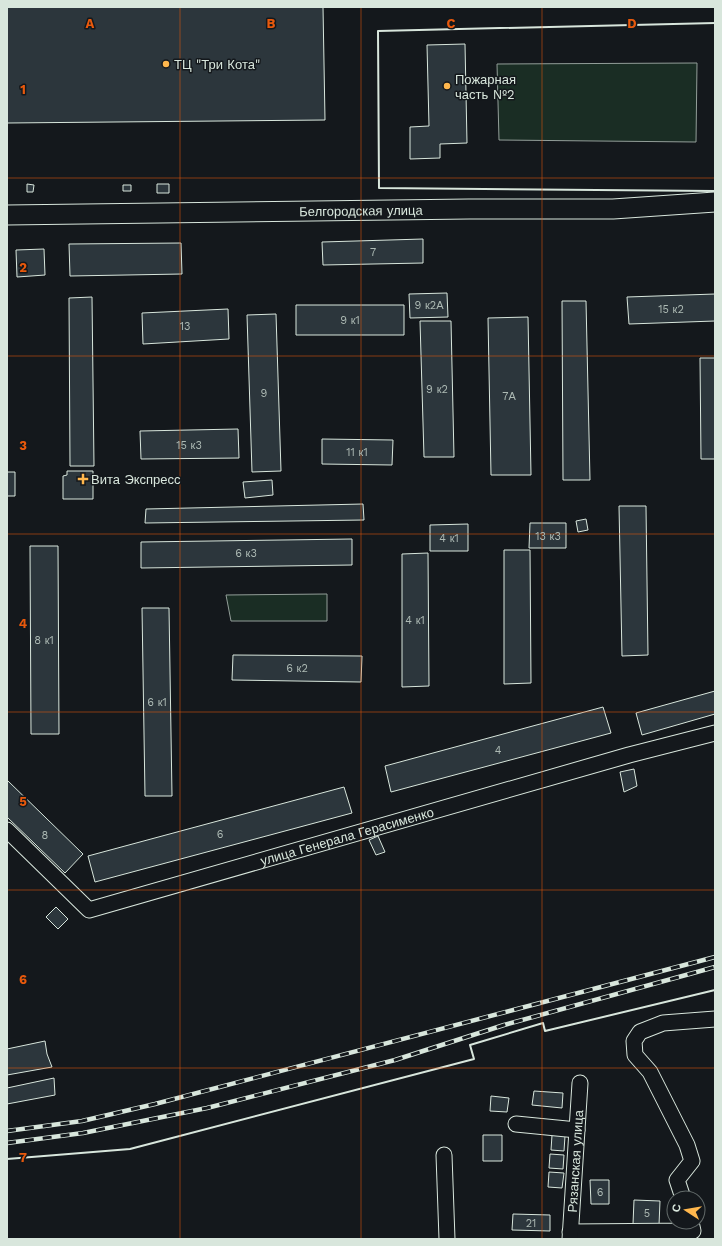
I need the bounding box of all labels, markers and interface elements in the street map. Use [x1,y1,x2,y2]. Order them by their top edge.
text: A [86,16,95,31]
text: B [267,16,276,31]
text: C [447,16,456,31]
text: D [627,16,637,31]
place label: ТЦ "Три Кота" [174,57,260,72]
marker: ТЦ "Три Кота" [161,59,171,69]
place label: Пожарная часть №2 [455,72,516,102]
marker: Пожарная часть №2 [442,81,452,91]
text: 1 [20,82,26,97]
street label: Белгородская улица [299,203,424,219]
house number: 7 [370,246,376,259]
text: 2 [19,260,27,275]
house number: 9 к2А [414,299,444,312]
house number: 15 к2 [658,303,684,316]
house number: 9 к1 [340,314,360,327]
house number: 13 [180,320,190,333]
house number: 9 к2 [426,383,448,396]
house number: 9 [261,387,268,400]
house number: 7А [502,390,516,403]
text: 3 [19,438,27,453]
house number: 15 к3 [176,439,202,452]
house number: 11 к1 [346,446,368,459]
place label: Вита Экспресс [91,472,181,487]
marker: Вита Экспресс [78,474,88,484]
house number: 13 к3 [535,530,561,543]
house number: 4 к1 [439,532,459,545]
house number: 6 к3 [235,547,257,560]
house number: 4 к1 [405,614,425,627]
text: 4 [19,616,28,631]
house number: 8 к1 [34,634,54,647]
house number: 6 к2 [286,662,308,675]
house number: 6 к1 [147,696,167,709]
house number: 4 [495,744,502,757]
text: 5 [19,794,27,809]
street label: улица Генерала Герасименко [259,804,436,868]
house number: 6 [217,828,224,841]
house number: 8 [42,829,49,842]
text: 6 [19,972,27,987]
street label: Рязанская улица [565,1109,586,1213]
text: 7 [19,1150,27,1165]
house number: 6 [597,1186,604,1199]
north arrow [666,1190,706,1230]
text: С [670,1203,684,1213]
house number: 5 [644,1207,650,1220]
house number: 21 [526,1217,536,1230]

